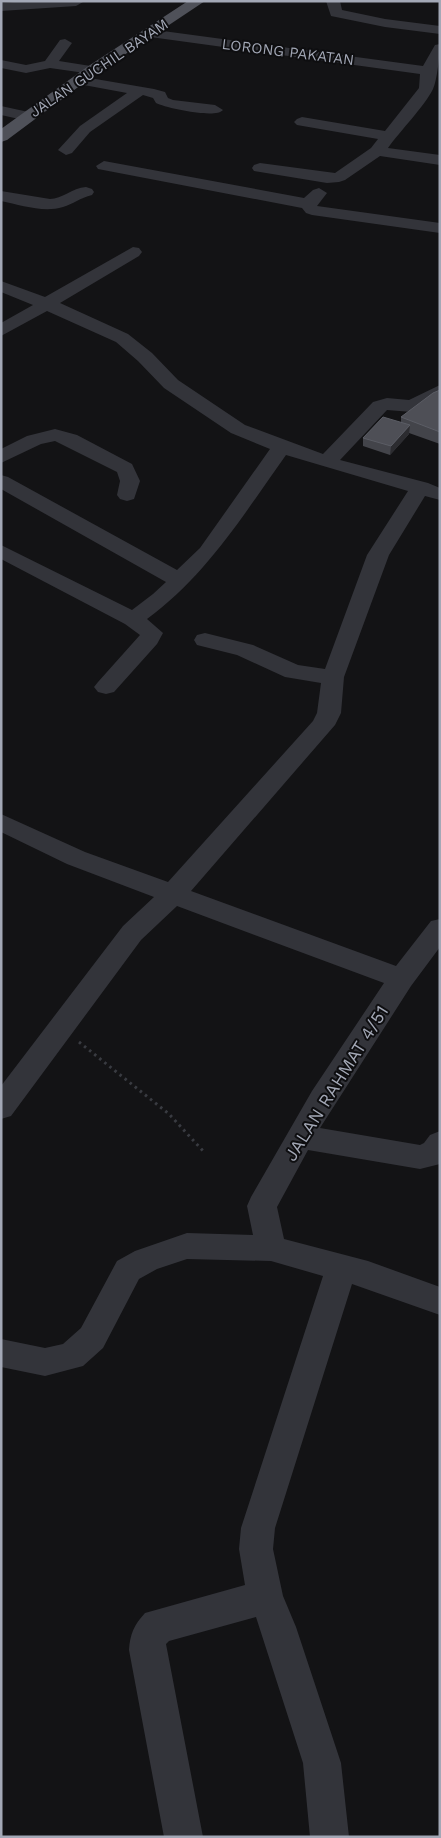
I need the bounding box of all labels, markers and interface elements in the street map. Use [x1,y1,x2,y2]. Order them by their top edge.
street label: JALAN GUCHIL BAYAM [26,15,172,121]
street label: LORONG PAKATAN [221,35,355,69]
street label: JALAN RAHMAT 4/51 [280,1001,392,1165]

